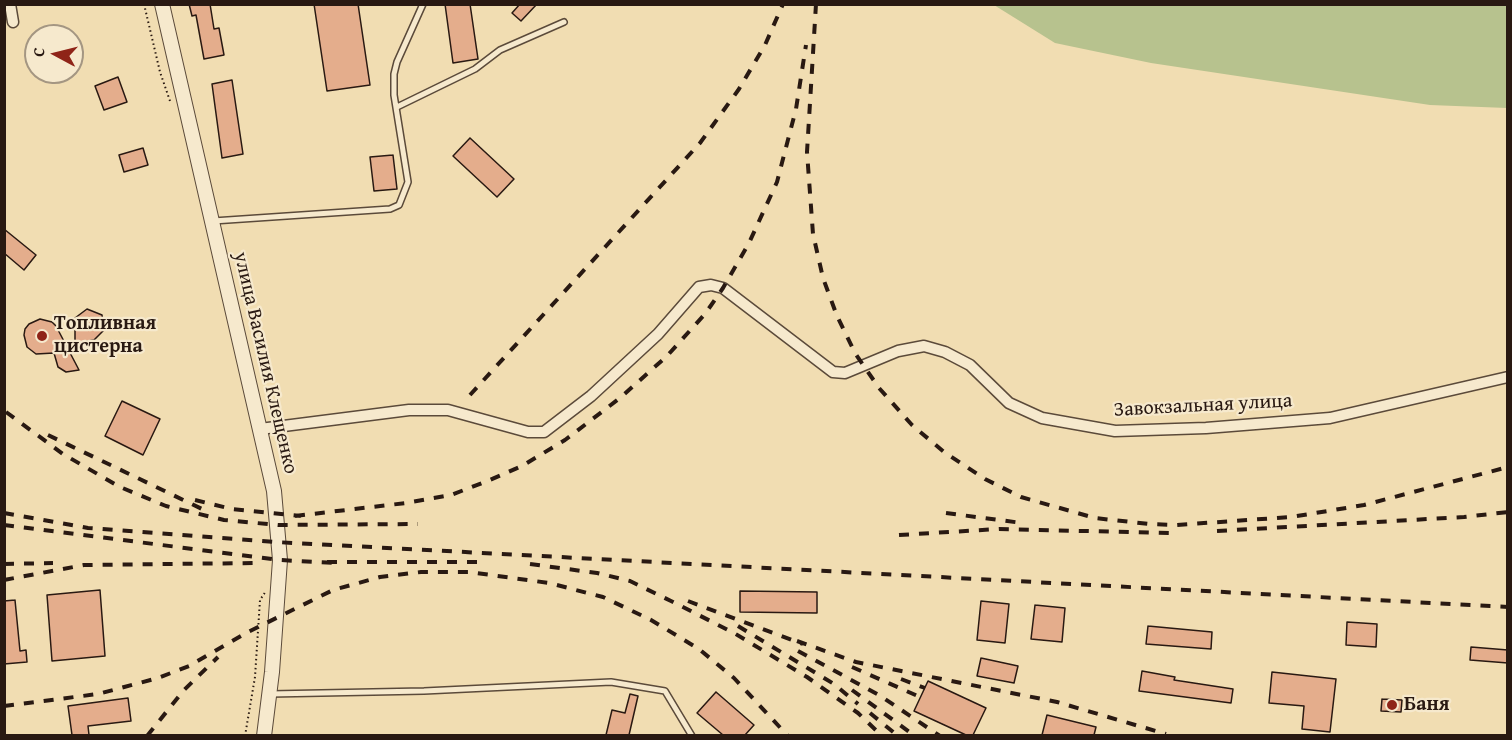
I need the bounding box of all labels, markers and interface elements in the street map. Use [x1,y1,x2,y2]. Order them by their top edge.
north arrow [24,24,84,84]
text: С [26,46,51,58]
street label: улица Василия Клещенко [228,250,302,476]
place label: Топливная цистерна [54,312,156,359]
marker: Топливная цистерна [35,329,49,343]
street label: Завокзальная улица [1113,389,1293,423]
place label: Баня [1404,693,1450,717]
marker: Баня [1385,698,1399,712]

